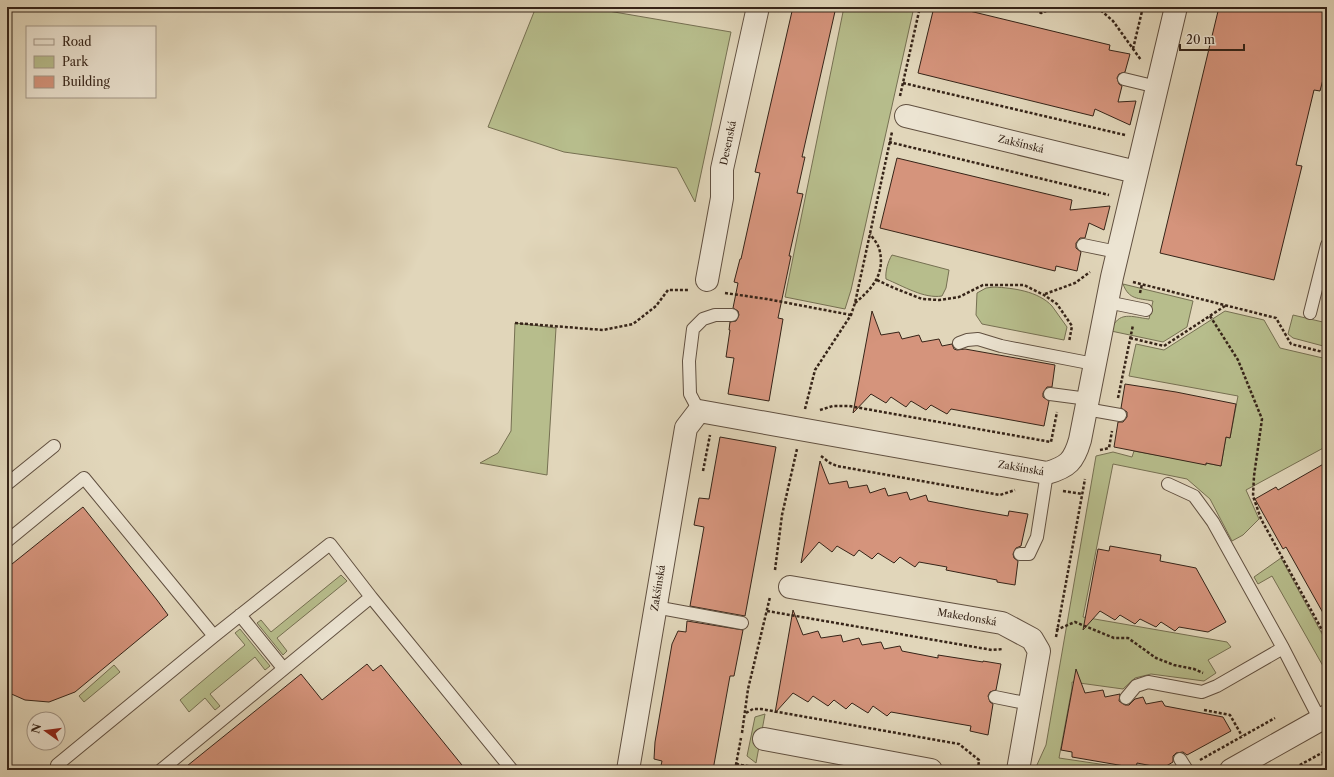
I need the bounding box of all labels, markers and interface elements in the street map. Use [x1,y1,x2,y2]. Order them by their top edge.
legend [26,26,156,98]
scale bar [1180,26,1244,52]
text: 20 m [1186,32,1215,47]
text: Road [62,34,92,49]
text: Park [62,54,89,69]
text: Building [62,74,110,89]
street label: Desenská [717,119,739,166]
street label: Zakšínská [997,132,1046,156]
street label: Zakšínská [997,458,1046,479]
street label: Zakšínská [648,563,668,612]
street label: Makedonská [936,605,998,629]
north arrow [26,711,66,751]
text: N [28,722,44,735]

